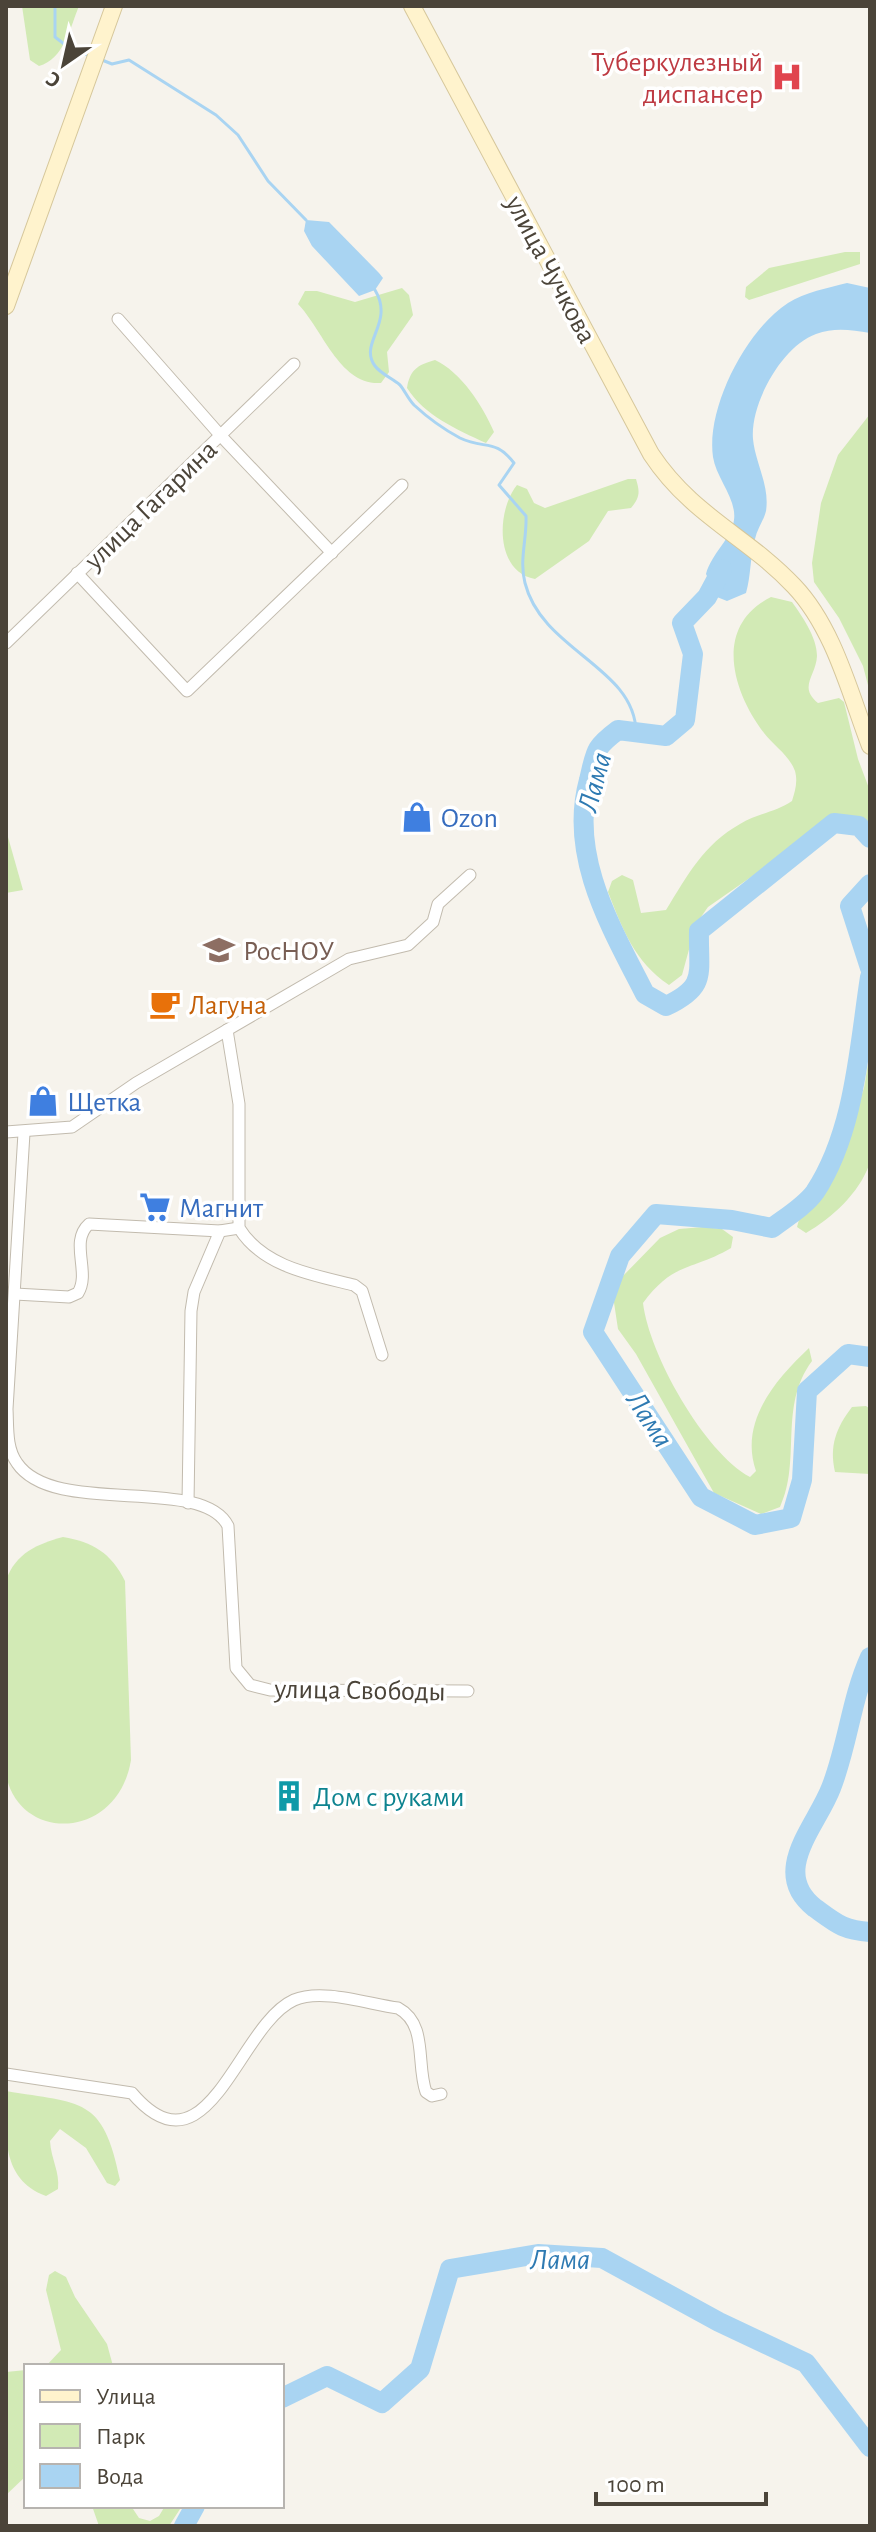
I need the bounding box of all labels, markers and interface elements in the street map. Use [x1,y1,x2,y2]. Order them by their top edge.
north arrow [24,24,104,104]
place label: Туберкулезный диспансер [591,49,763,109]
hospital icon: Туберкулезный диспансер [770,60,804,94]
text: С [42,67,65,92]
street label: улица Чучкова [499,191,601,349]
street label: улица Гагарина [79,435,223,576]
water label: Лама [572,749,617,816]
shop icon: Ozon [400,800,434,834]
place label: Ozon [441,805,498,833]
school or university icon: РосНОУ [202,933,236,967]
place label: РосНОУ [243,938,334,966]
cafe icon: Лагуна [148,987,182,1021]
place label: Лагуна [189,992,267,1020]
shop icon: Щетка [26,1084,60,1118]
place label: Щетка [67,1089,142,1117]
supermarket icon: Магнит [138,1190,172,1224]
place label: Магнит [179,1195,264,1223]
water label: Лама [620,1385,678,1453]
street label: улица Свободы [273,1675,446,1706]
building icon: Дом с руками [272,1779,306,1813]
place label: Дом с руками [313,1784,465,1812]
water label: Лама [529,2245,590,2275]
legend [24,2364,284,2508]
text: Улица [96,2385,156,2409]
text: Парк [96,2425,145,2449]
scale bar [596,2456,766,2506]
text: Вода [96,2465,144,2489]
text: 100 m [608,2473,665,2497]

